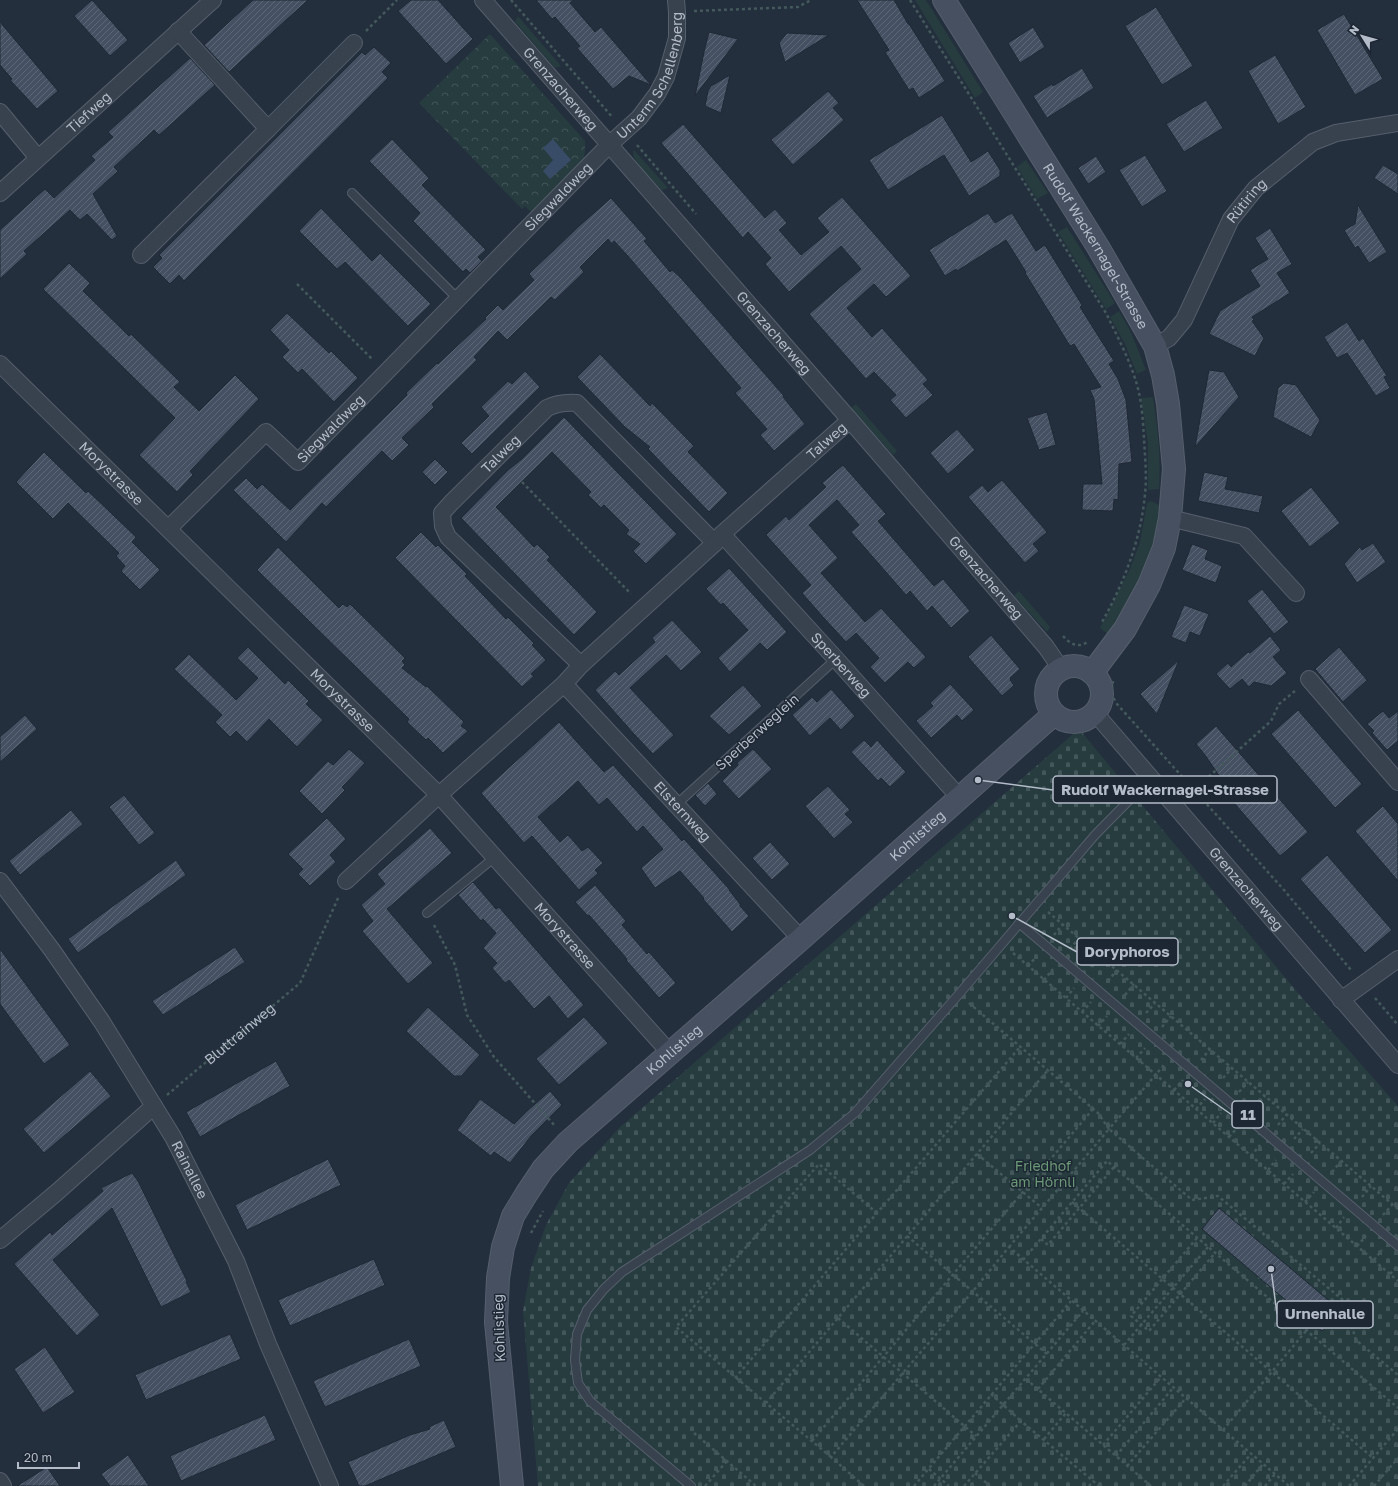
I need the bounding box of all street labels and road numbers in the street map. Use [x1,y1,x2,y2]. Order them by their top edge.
street label: Unterm Schellenberg [613,12,686,142]
street label: Grenzacherweg [520,43,602,134]
street label: Tiefweg [63,88,114,136]
street label: Siegwaldweg [521,158,595,234]
street label: Rudolf Wackernagel-Strasse [1040,160,1152,332]
street label: Rütiring [1222,174,1270,226]
street label: Grenzacherweg [733,287,815,378]
street label: Siegwaldweg [293,390,368,466]
street label: Talweg [803,418,850,463]
street label: Talweg [477,431,523,476]
street label: Morystrasse [76,438,147,508]
street label: Grenzacherweg [946,532,1027,623]
street label: Sperberweg [808,629,875,701]
street label: Morystrasse [307,665,379,735]
street label: Sperberweglein [711,690,802,774]
street label: Elsternweg [651,777,715,845]
street label: Kohlistieg [886,806,948,864]
street label: Grenzacherweg [1206,843,1287,934]
street label: Morystrasse [531,899,599,972]
street label: Bluttrainweg [201,999,278,1068]
street label: Kohlistieg [642,1020,705,1078]
street label: Rainallee [168,1138,212,1201]
street label: Kohlistieg [489,1294,508,1362]

